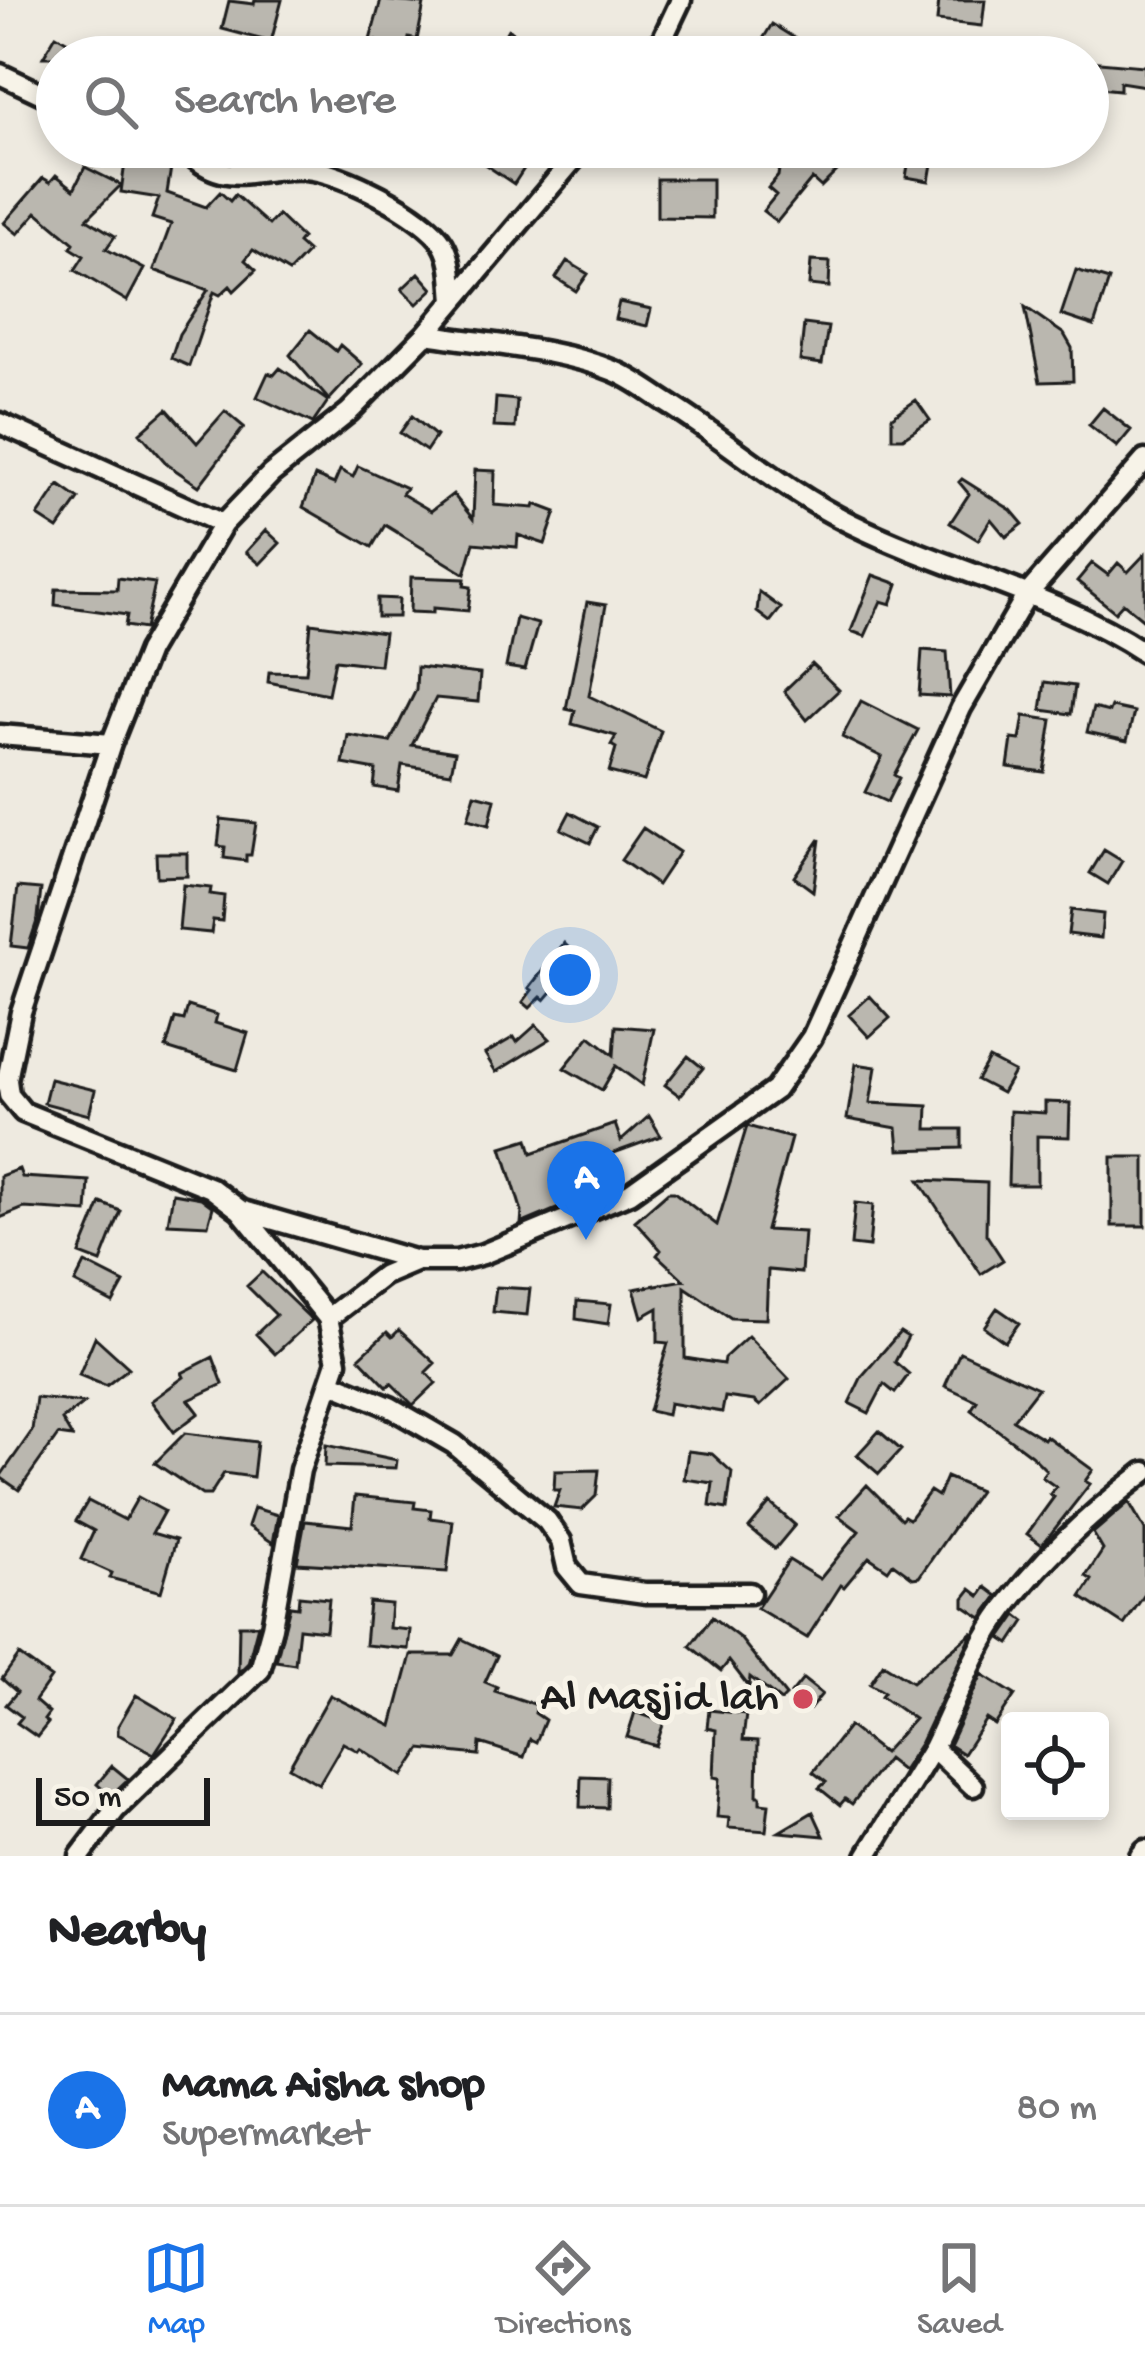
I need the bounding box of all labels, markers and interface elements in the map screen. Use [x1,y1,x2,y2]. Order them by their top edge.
search box [36,36,1109,168]
icon: search [78,69,144,135]
text: Search here [174,76,396,129]
your location [540,945,600,1005]
pin: A [547,1141,625,1240]
place label: Al Masjid lah [540,1673,779,1726]
marker: Al Masjid lah [790,1686,816,1712]
map controls [1001,1712,1109,1820]
button: locate [1001,1712,1109,1820]
scale bar [36,1772,210,1825]
text: 50 m [54,1780,121,1818]
text: Nearby [48,1904,206,1964]
text: Mama Aisha shop [162,2060,485,2113]
text: A [75,2087,99,2133]
text: 80 m [1017,2087,1097,2133]
text: Supermarket [162,2113,368,2159]
tab: Map [143,2235,209,2345]
tab: Directions [496,2235,630,2345]
tab: Saved [917,2235,1002,2345]

